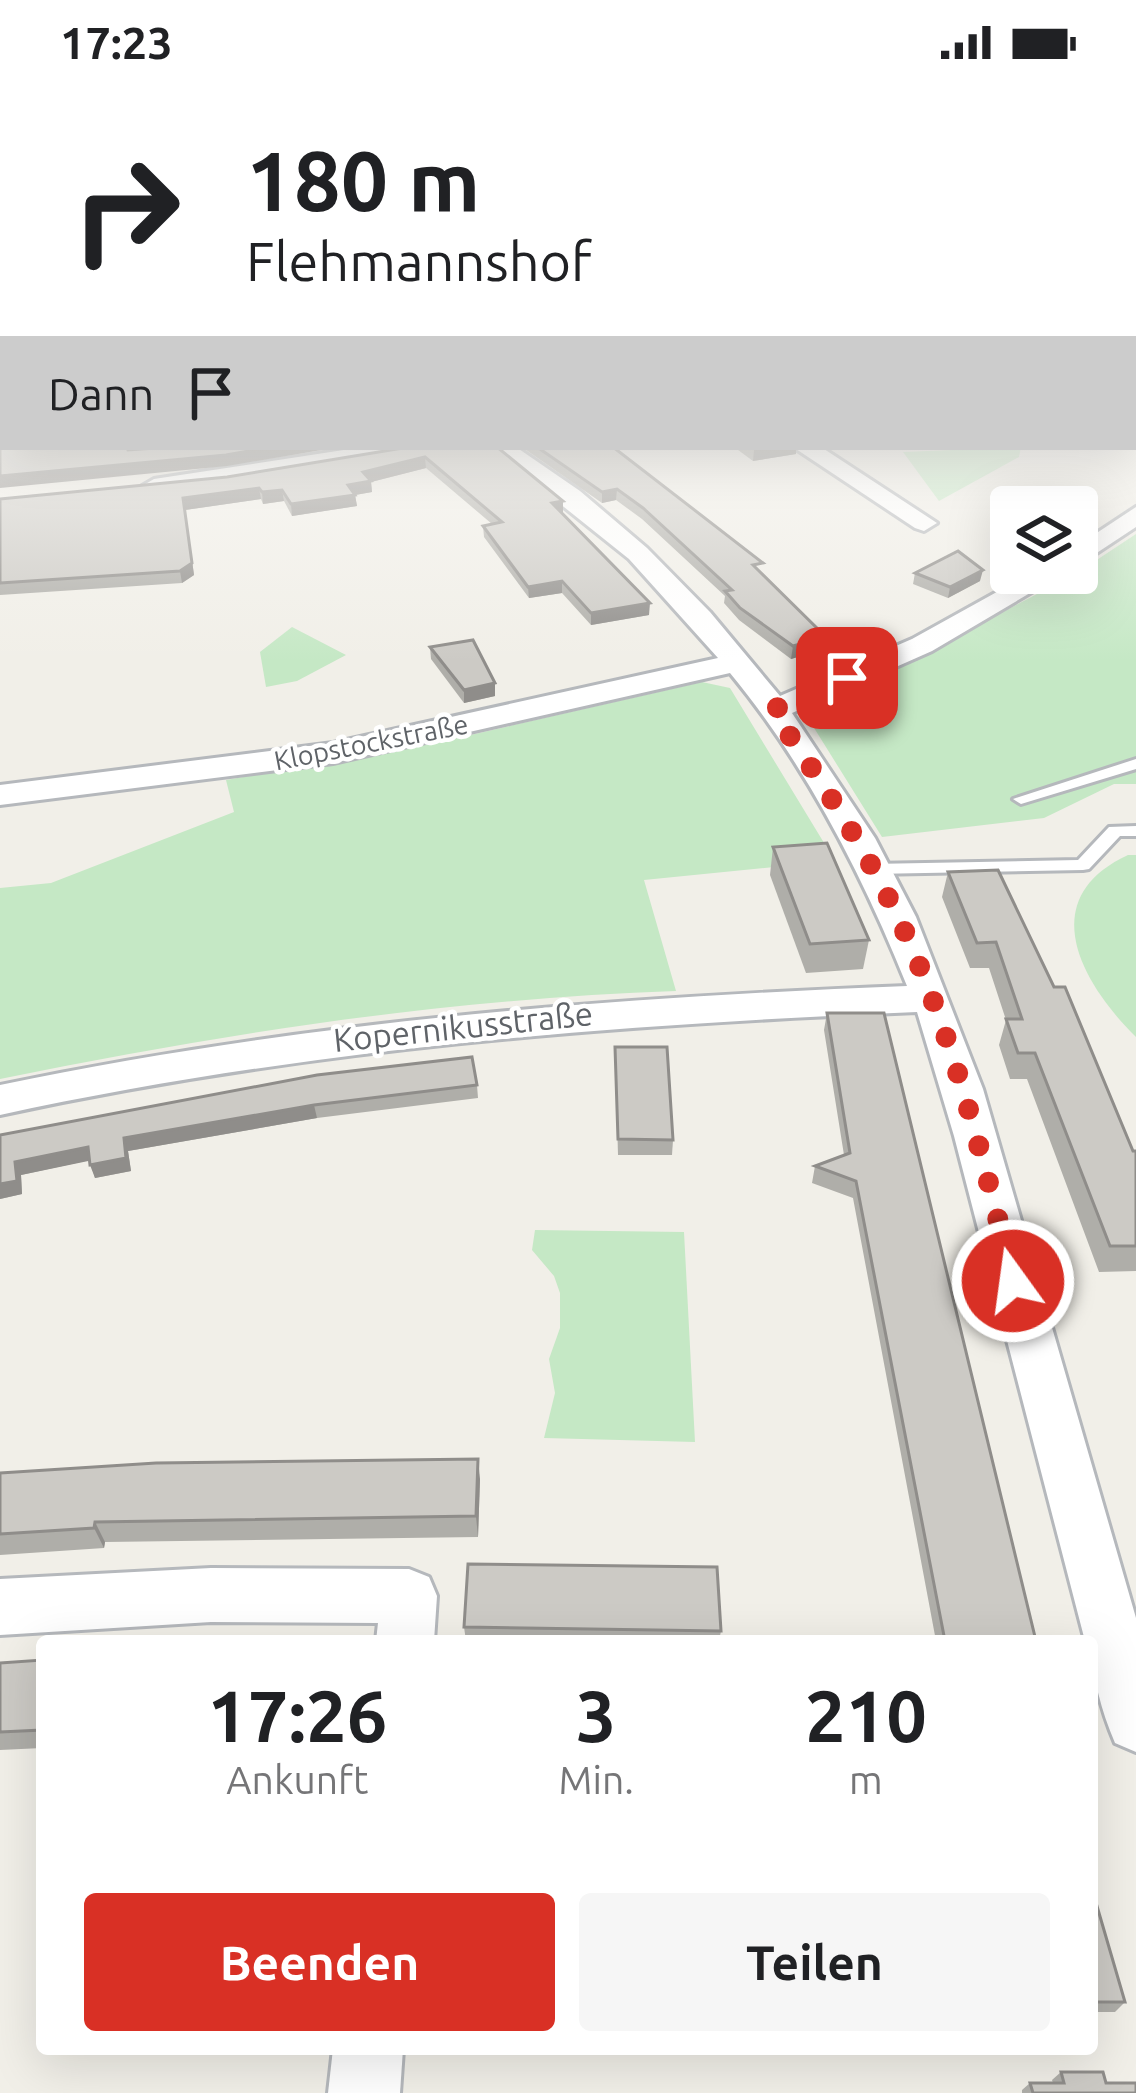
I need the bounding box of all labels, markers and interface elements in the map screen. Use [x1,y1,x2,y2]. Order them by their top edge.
text: 17:23 [60,17,173,68]
icon: right [48,132,204,288]
text: 180 m [246,133,480,227]
text: Flehmannshof [246,231,592,291]
icon: arrive [178,360,244,426]
text: Dann [48,368,154,419]
map controls [990,486,1098,594]
button: layers [990,486,1098,594]
pin [796,627,898,729]
icon: arrive [814,645,880,711]
street label: Klopstockstraße [271,708,471,776]
street label: Kopernikusstraße [332,994,594,1058]
position arrow [950,1218,1076,1344]
text: 17:26 [207,1675,387,1756]
text: 3 [576,1675,616,1756]
text: 210 [805,1675,927,1756]
text: Ankunft [226,1758,368,1801]
text: Min. [559,1758,634,1801]
text: m [849,1758,883,1801]
button: Beenden [84,1893,555,2031]
button: Teilen [579,1893,1050,2031]

